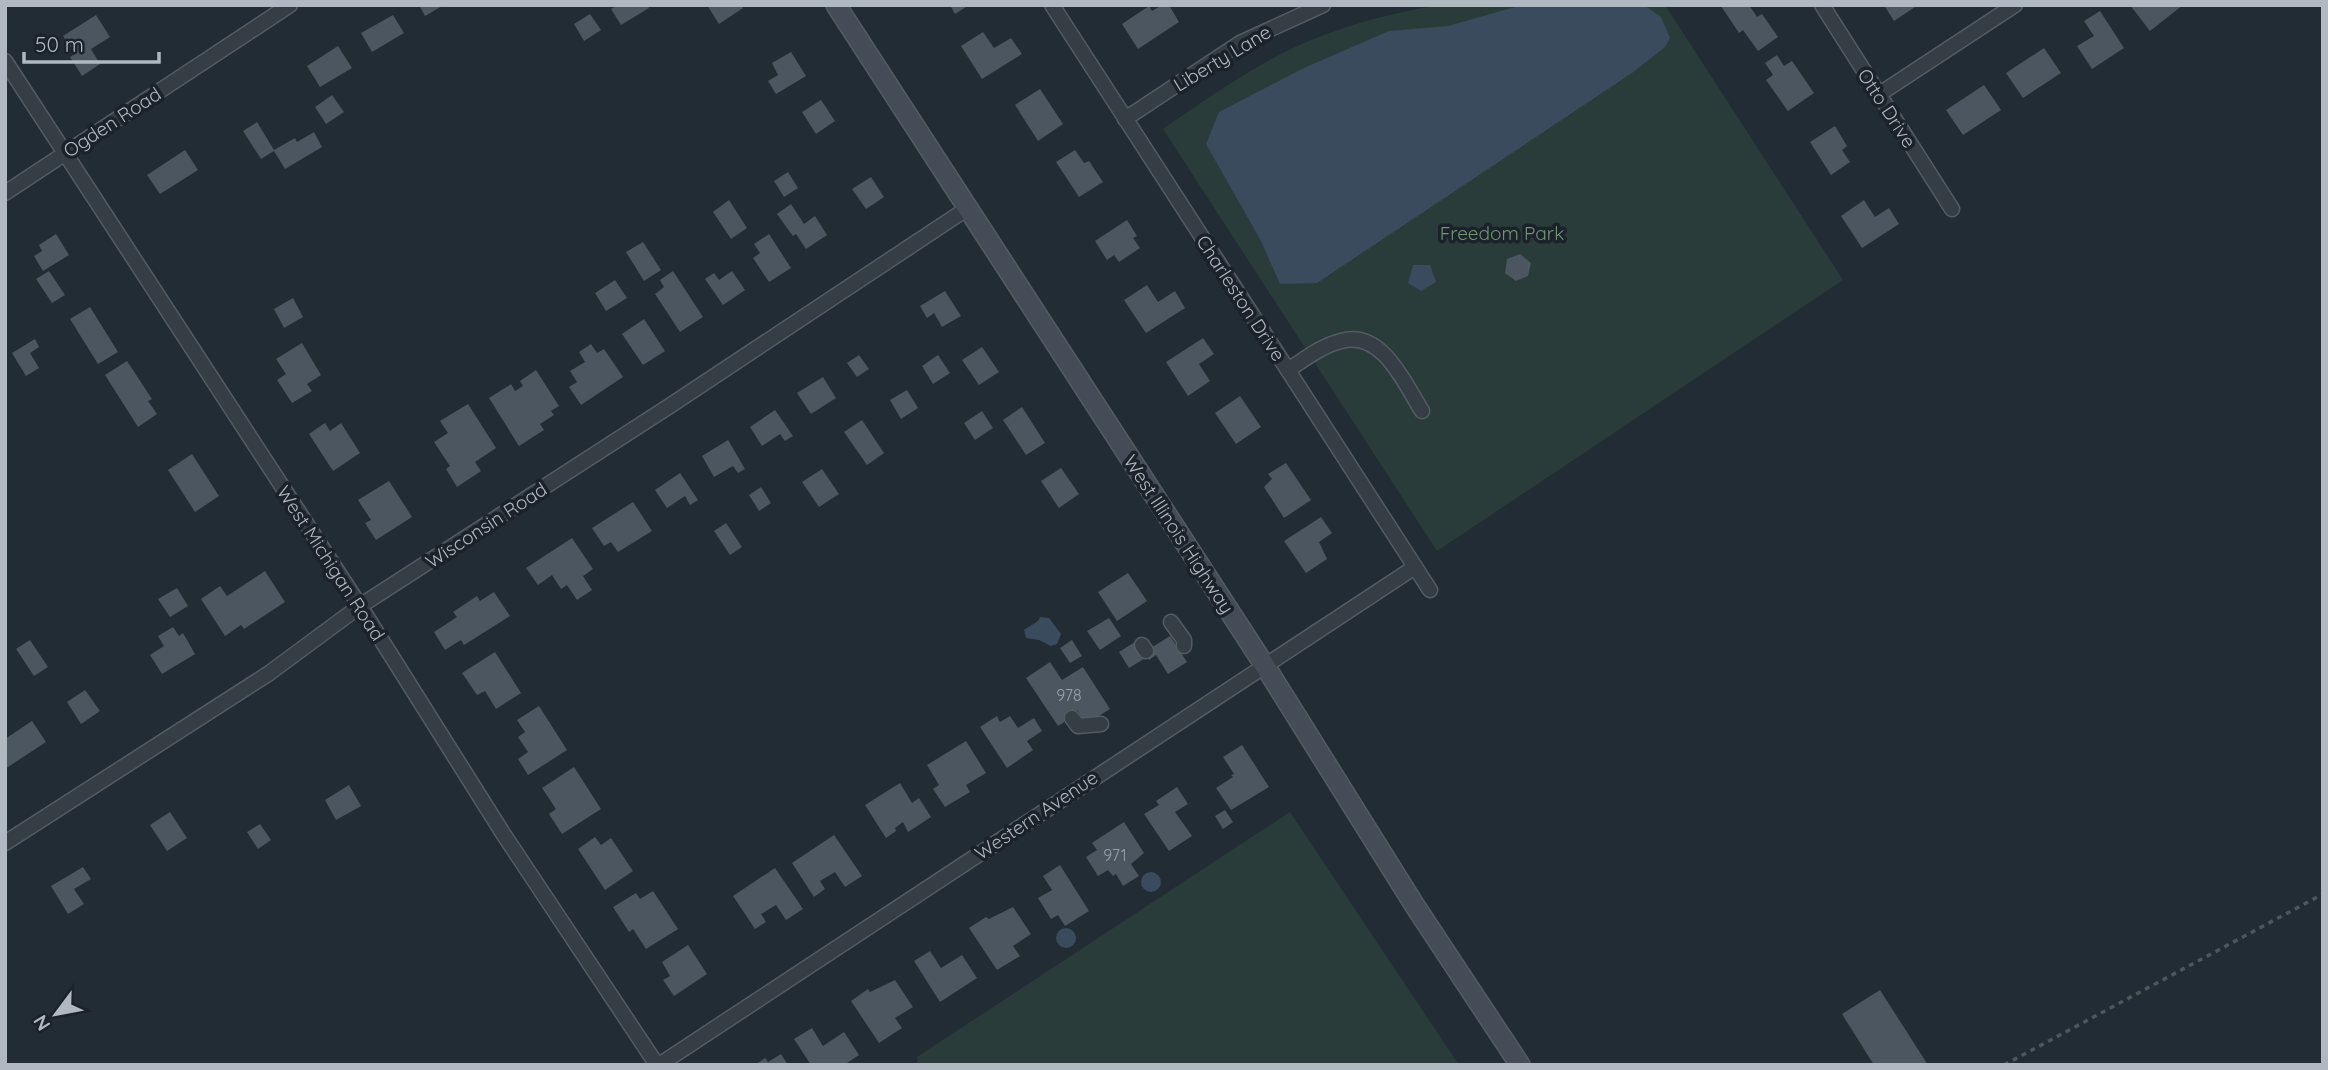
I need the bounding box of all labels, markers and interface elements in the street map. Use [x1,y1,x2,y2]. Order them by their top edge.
street label: Liberty Lane [1169,20,1275,96]
scale bar [24,21,159,65]
text: 50 m [35,31,84,57]
street label: Otto Drive [1852,64,1922,152]
street label: Ogden Road [59,82,165,162]
park label: Freedom Park [1440,221,1564,245]
street label: Charleston Drive [1191,230,1291,366]
street label: West Illinois Highway [1119,450,1239,618]
street label: Wisconsin Road [421,477,551,573]
street label: West Michigan Road [272,481,390,645]
house number: 978 [1056,685,1082,705]
street label: Western Avenue [970,765,1102,865]
house number: 971 [1103,845,1127,865]
north arrow [21,979,91,1049]
text: N [28,1011,55,1035]

